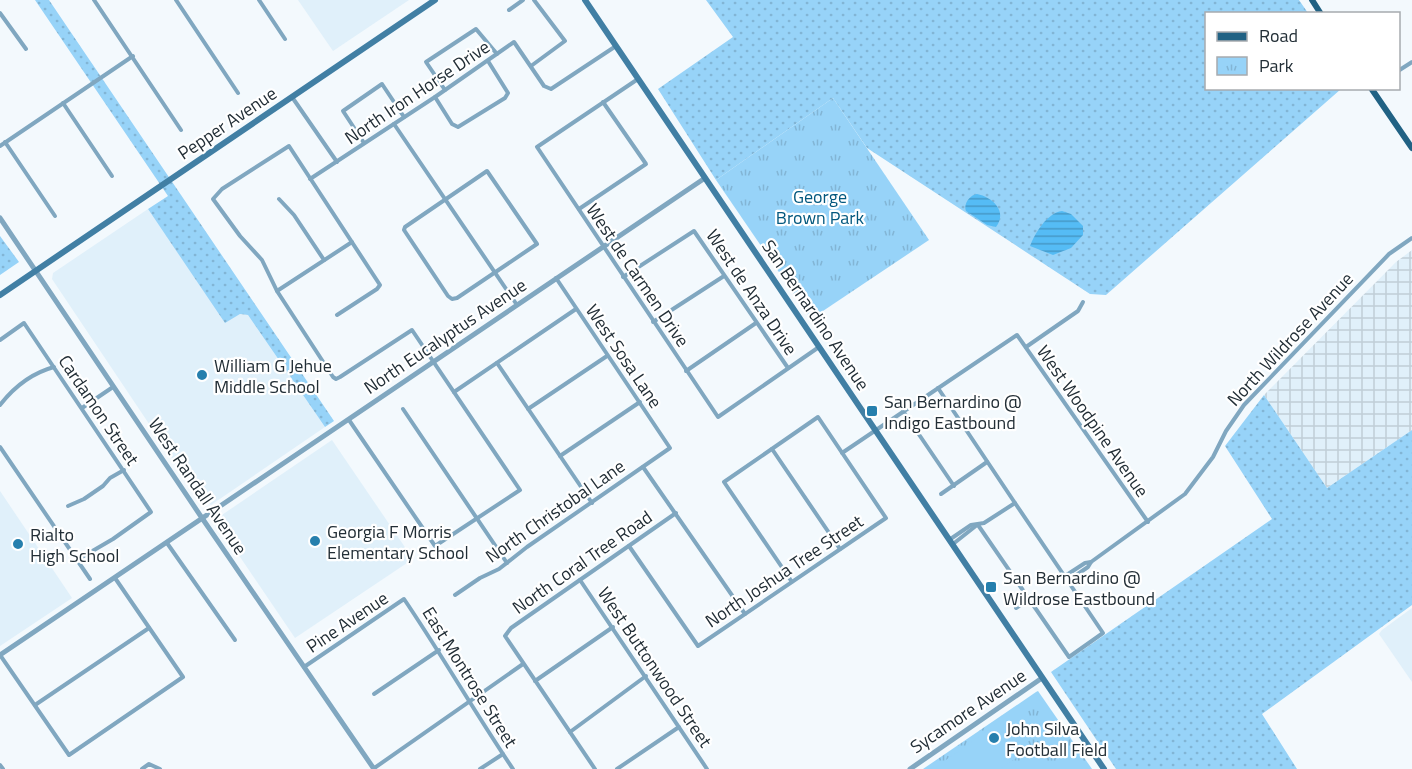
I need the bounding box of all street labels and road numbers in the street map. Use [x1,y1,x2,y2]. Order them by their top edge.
street label: North Iron Horse Drive [339,33,495,151]
street label: Pepper Avenue [172,80,282,166]
street label: West de Carmen Drive [580,198,696,352]
street label: West de Anza Drive [700,224,804,360]
street label: San Bernardino Avenue [755,234,877,396]
street label: North Wildrose Avenue [1221,266,1359,412]
street label: North Eucalyptus Avenue [358,271,532,401]
street label: West Sosa Lane [579,299,669,413]
street label: West Woodpine Avenue [1030,340,1156,502]
street label: Cardamon Street [52,349,146,471]
street label: West Randall Avenue [142,412,254,560]
street label: North Christobal Lane [480,453,630,569]
street label: North Coral Tree Road [507,504,657,620]
street label: North Joshua Tree Street [700,508,869,634]
street label: West Buttonwood Street [591,581,719,753]
street label: Pine Avenue [301,585,393,659]
street label: East Montrose Street [416,601,525,753]
street label: Sycamore Avenue [905,662,1031,760]

